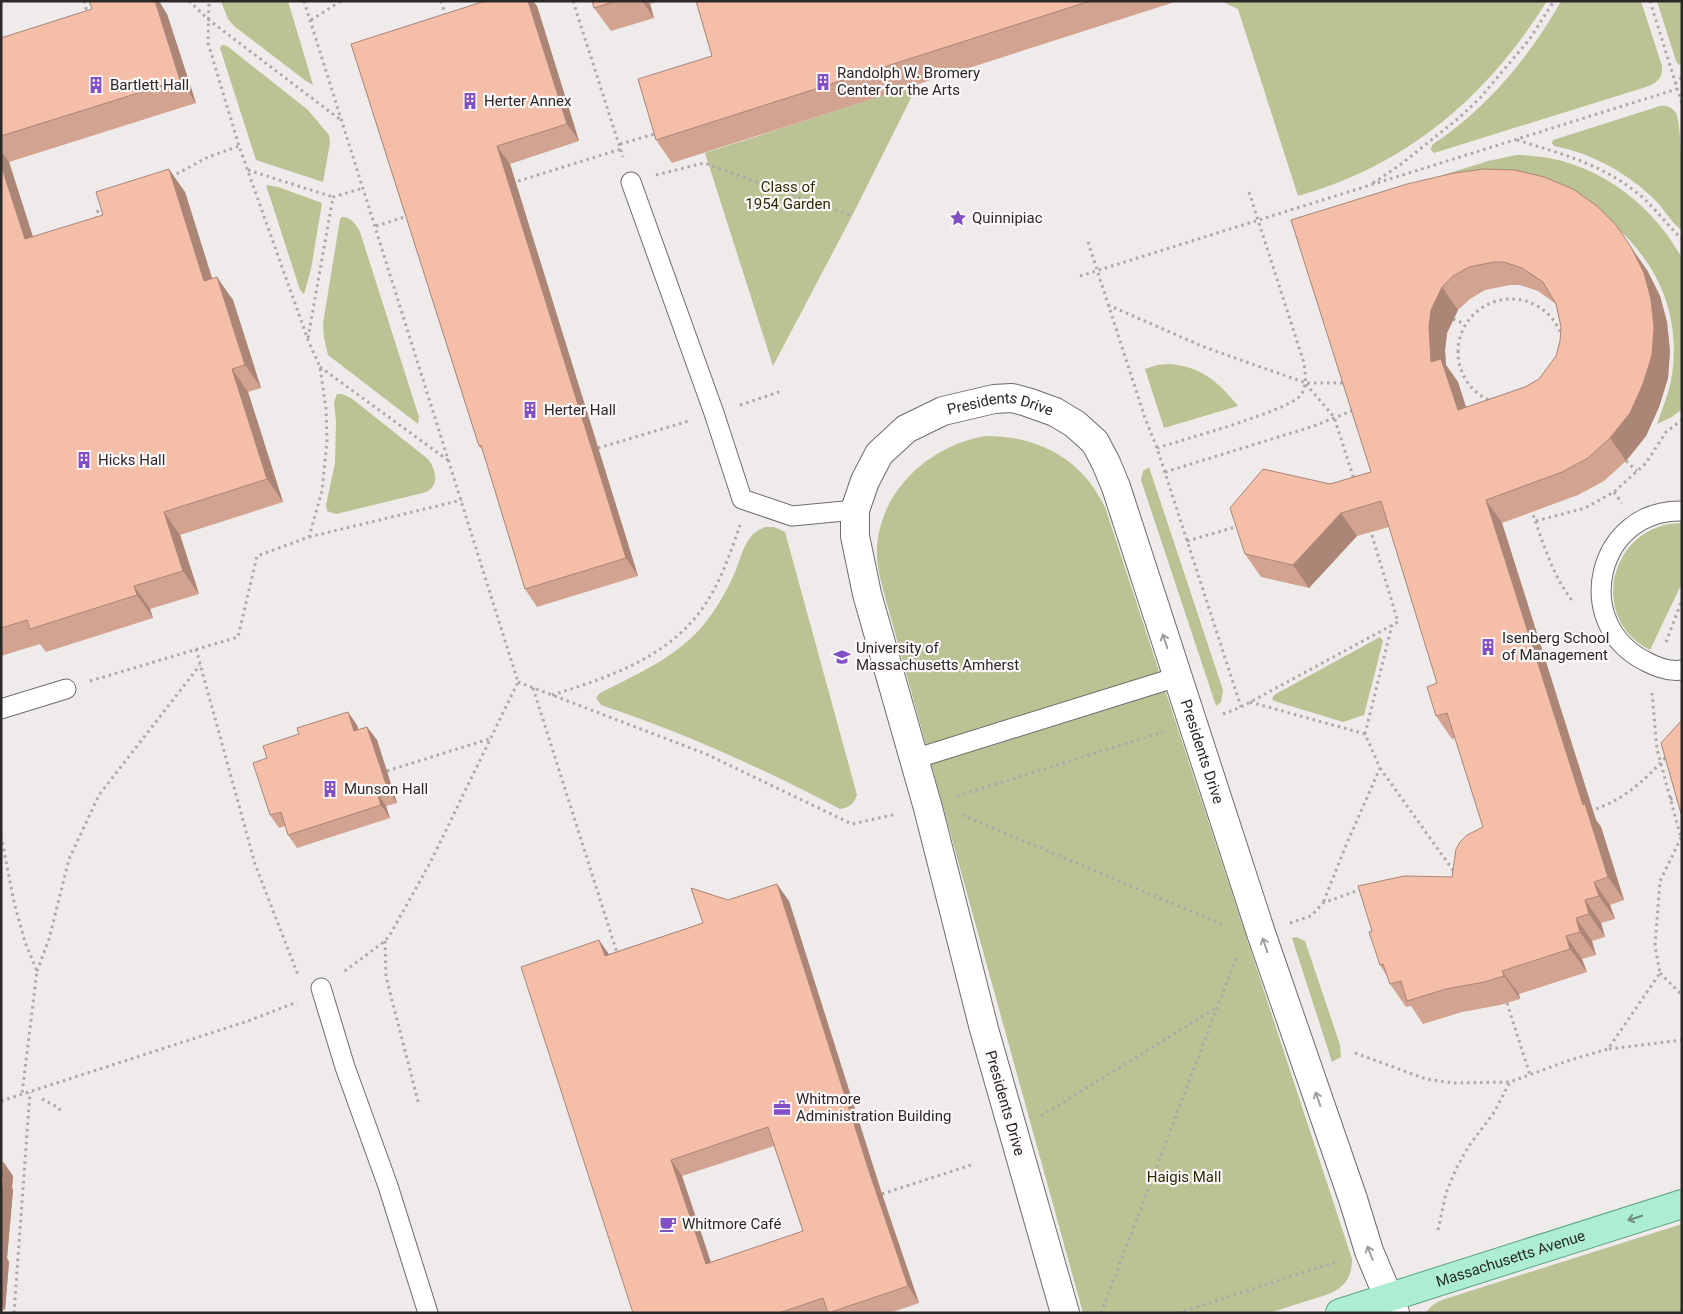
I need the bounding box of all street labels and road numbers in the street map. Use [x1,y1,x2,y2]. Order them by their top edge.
street label: Presidents Drive [945,389,1056,420]
street label: Presidents Drive [1177,697,1227,806]
street label: Presidents Drive [981,1048,1029,1158]
street label: Massachusetts Avenue [1434,1226,1587,1291]

